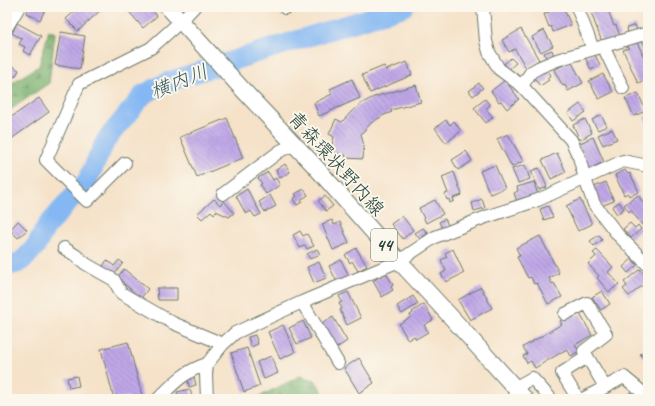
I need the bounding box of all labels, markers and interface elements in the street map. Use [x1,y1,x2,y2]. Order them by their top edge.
water label: 横内川 [147,59,212,104]
street label: 青森環状野内線 [283,106,390,221]
road number: 44 [371,229,397,261]

